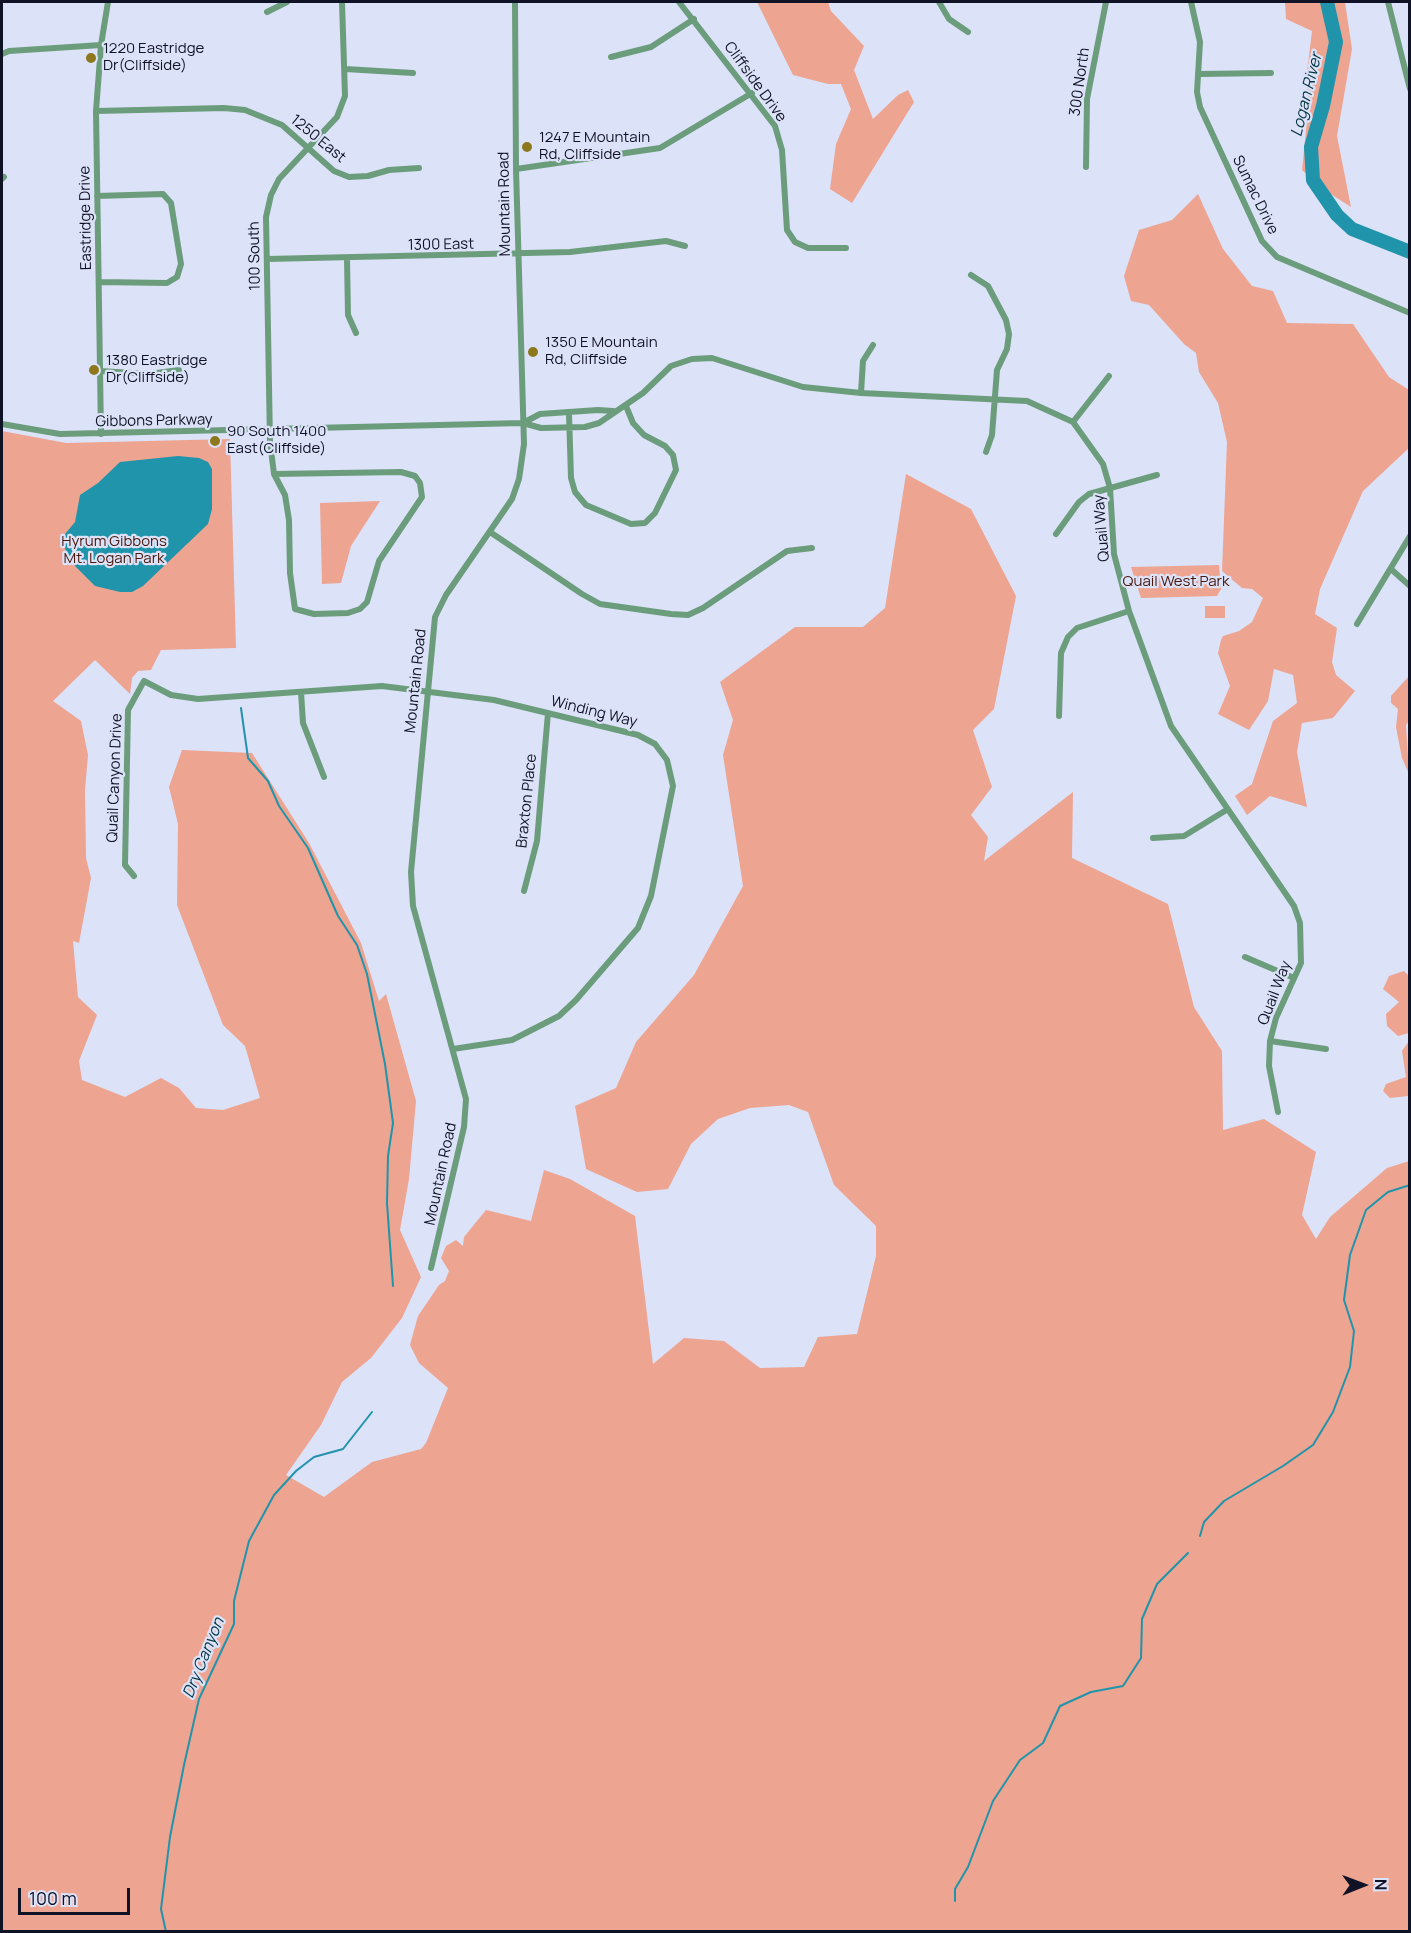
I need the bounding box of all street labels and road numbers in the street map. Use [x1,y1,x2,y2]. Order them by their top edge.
street label: Cliffside Drive [720,38,790,126]
street label: 300 North [1066,47,1094,117]
street label: 1250 East [287,111,349,167]
street label: Mountain Road [495,152,515,256]
street label: Sumac Drive [1228,153,1282,237]
street label: Eastridge Drive [76,166,96,270]
street label: 100 South [245,221,265,291]
street label: 1300 East [408,235,474,255]
street label: Gibbons Parkway [95,411,213,431]
street label: Quail Way [1090,494,1114,562]
street label: Mountain Road [402,628,430,734]
street label: Winding Way [549,693,639,731]
street label: Quail Canyon Drive [104,713,126,843]
street label: Braxton Place [513,753,541,849]
street label: Quail Way [1255,958,1295,1028]
street label: Mountain Road [421,1121,461,1227]

